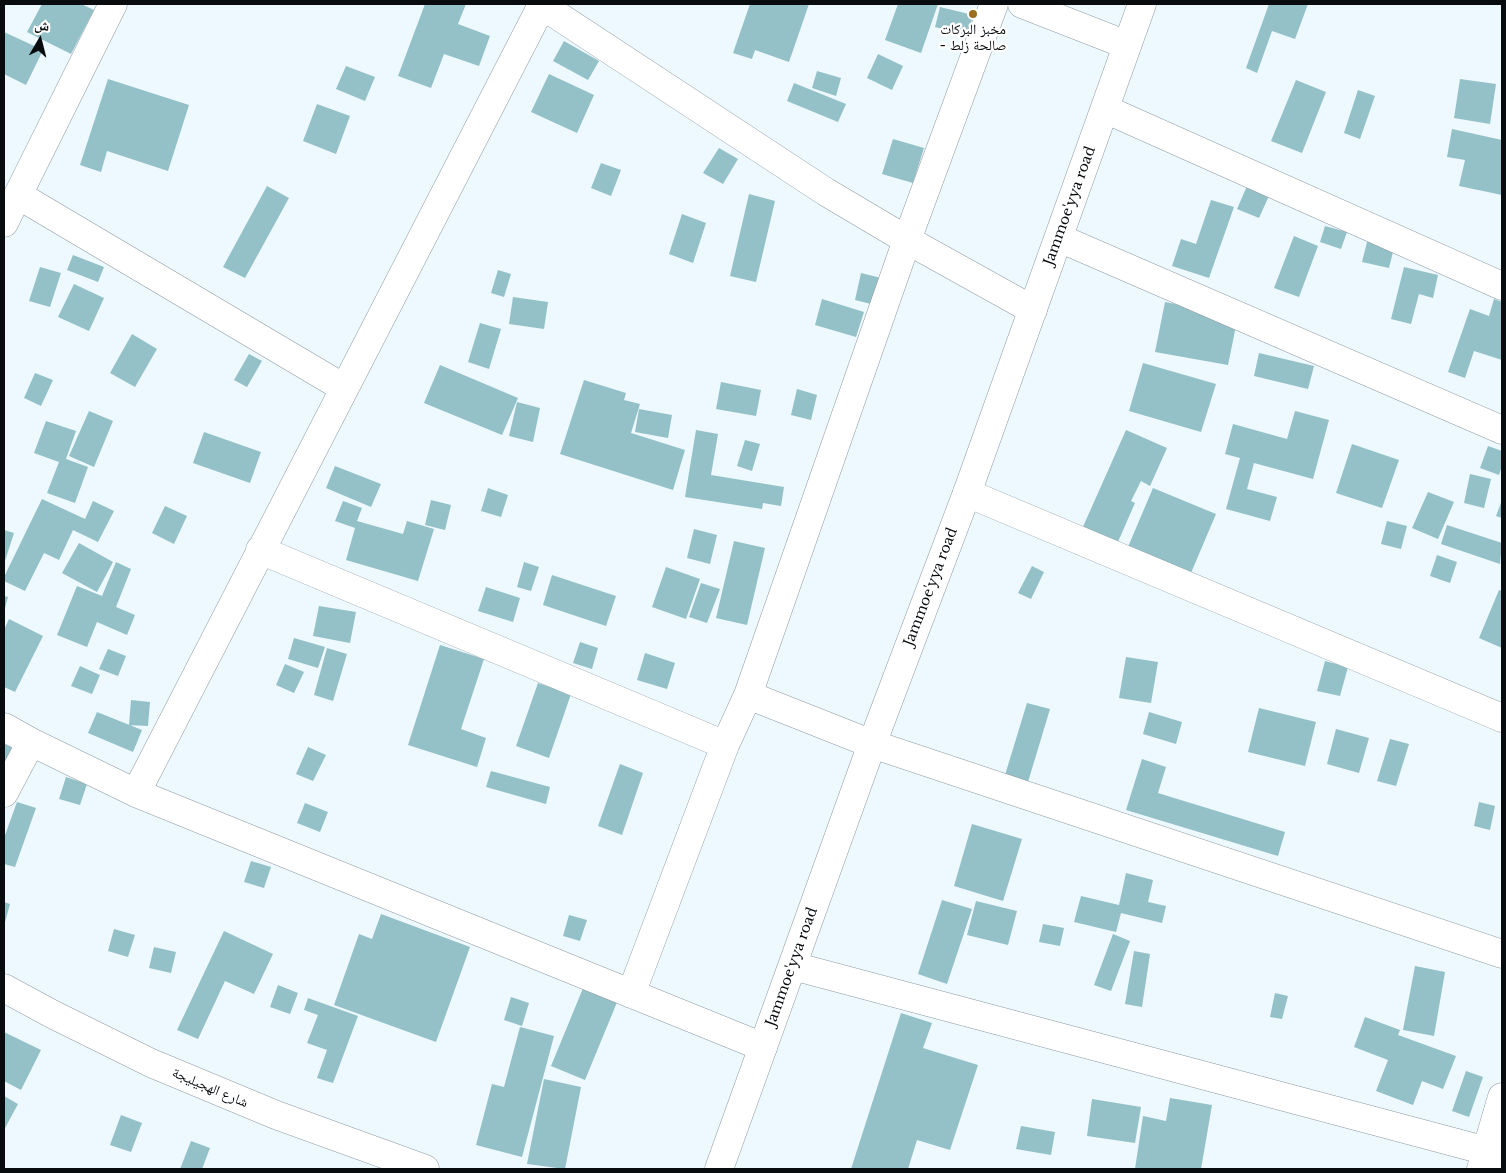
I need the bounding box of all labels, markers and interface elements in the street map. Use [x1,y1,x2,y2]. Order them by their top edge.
marker: مخبز البركات - صالحة زلط [967,8,979,20]
north arrow [15,15,65,65]
text: ش [33,15,51,35]
place label: مخبز البركات - صالحة زلط [940,22,1006,54]
street label: Jammoe'yya road [1041,144,1099,268]
street label: Jammoe'yya road [901,526,961,648]
street label: Jammoe'yya road [763,905,821,1029]
street label: شارع الهجيليجة [170,1064,250,1112]

